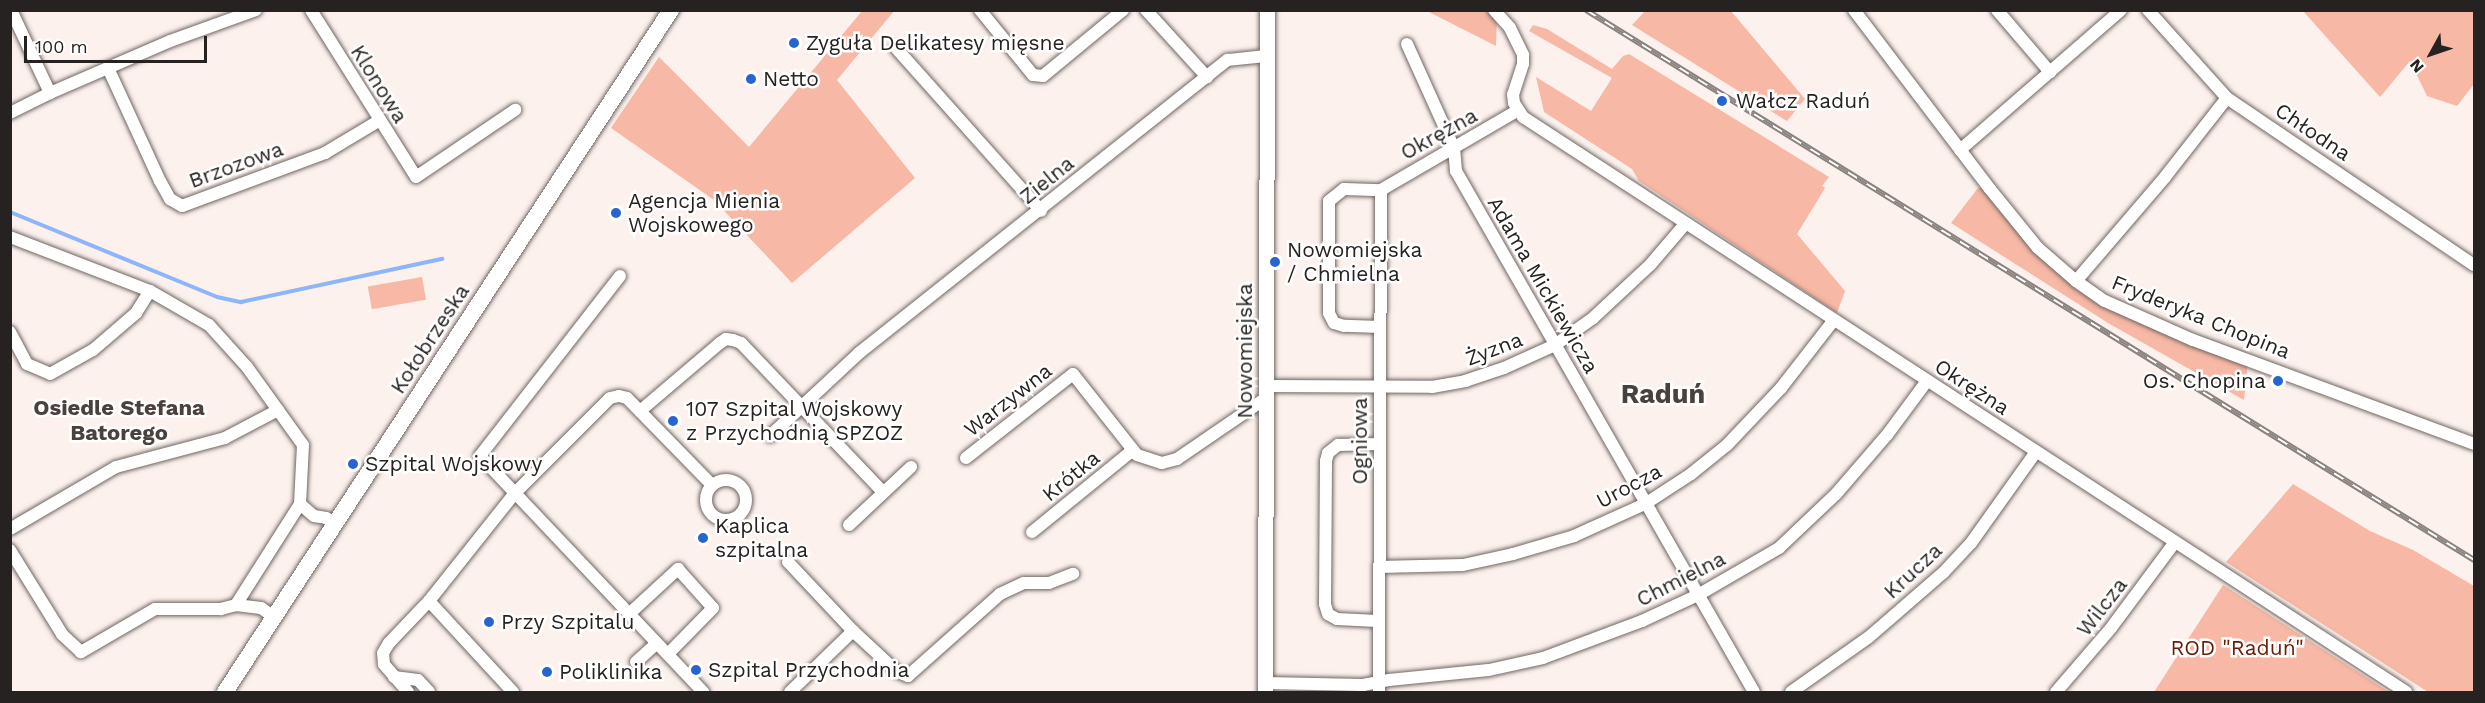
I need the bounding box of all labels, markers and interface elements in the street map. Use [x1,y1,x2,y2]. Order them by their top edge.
scale bar [27,24,210,62]
north arrow [2401,24,2461,84]
place label: Zyguła Delikatesy mięsne [806,30,1066,56]
text: 100 m [35,36,88,57]
marker: Zyguła Delikatesy mięsne [787,36,801,50]
street label: Klonowa [345,40,413,128]
text: N [2406,55,2428,77]
place label: Netto [763,66,819,92]
marker: Netto [744,72,758,86]
place label: Wałcz Raduń [1736,88,1870,114]
marker: Wałcz Raduń [1713,92,1731,110]
street label: Chłodna [2270,98,2356,166]
street label: Okrężna [1396,103,1482,165]
street label: Brzozowa [186,136,286,194]
street label: Zielna [1015,151,1079,209]
place label: Agencja Mienia Wojskowego [628,188,781,238]
street label: Adama Mickiewicza [1482,192,1604,378]
marker: Agencja Mienia Wojskowego [609,206,623,220]
place label: Nowomiejska / Chmielna [1287,237,1422,287]
marker: Nowomiejska / Chmielna [1268,255,1282,269]
street label: Fryderyka Chopina [2108,270,2294,364]
street label: Kołobrzeska [385,280,475,398]
street label: Nowomiejska [1232,283,1258,419]
street label: Żyzna [1462,327,1526,371]
street label: Okrężna [1930,354,2014,420]
street label: Warzywna [959,358,1057,442]
place label: Os. Chopina [2143,368,2266,394]
marker: Os. Chopina [2271,374,2285,388]
district label: Raduń [1621,379,1705,411]
district label: Osiedle Stefana Batorego [33,394,205,446]
place label: 107 Szpital Wojskowy z Przychodnią SPZOZ [686,396,904,446]
street label: Ogniowa [1347,398,1373,484]
marker: 107 Szpital Wojskowy z Przychodnią SPZOZ [664,412,682,430]
street label: Krótka [1037,445,1105,507]
place label: Szpital Wojskowy [365,451,543,477]
marker: Szpital Wojskowy [346,457,360,471]
street label: Urocza [1592,458,1666,514]
place label: Kaplica szpitalna [715,513,808,563]
marker: Kaplica szpitalna [696,531,710,545]
street label: Krucza [1879,538,1947,604]
street label: Chmielna [1632,546,1730,612]
street label: Wilcza [2071,573,2133,641]
place label: Przy Szpitalu [501,609,635,635]
marker: Przy Szpitalu [482,615,496,629]
park label: ROD "Raduń" [2170,635,2304,661]
place label: Szpital Przychodnia [708,657,910,683]
place label: Poliklinika [559,659,662,685]
marker: Szpital Przychodnia [689,663,703,677]
marker: Poliklinika [540,665,554,679]

